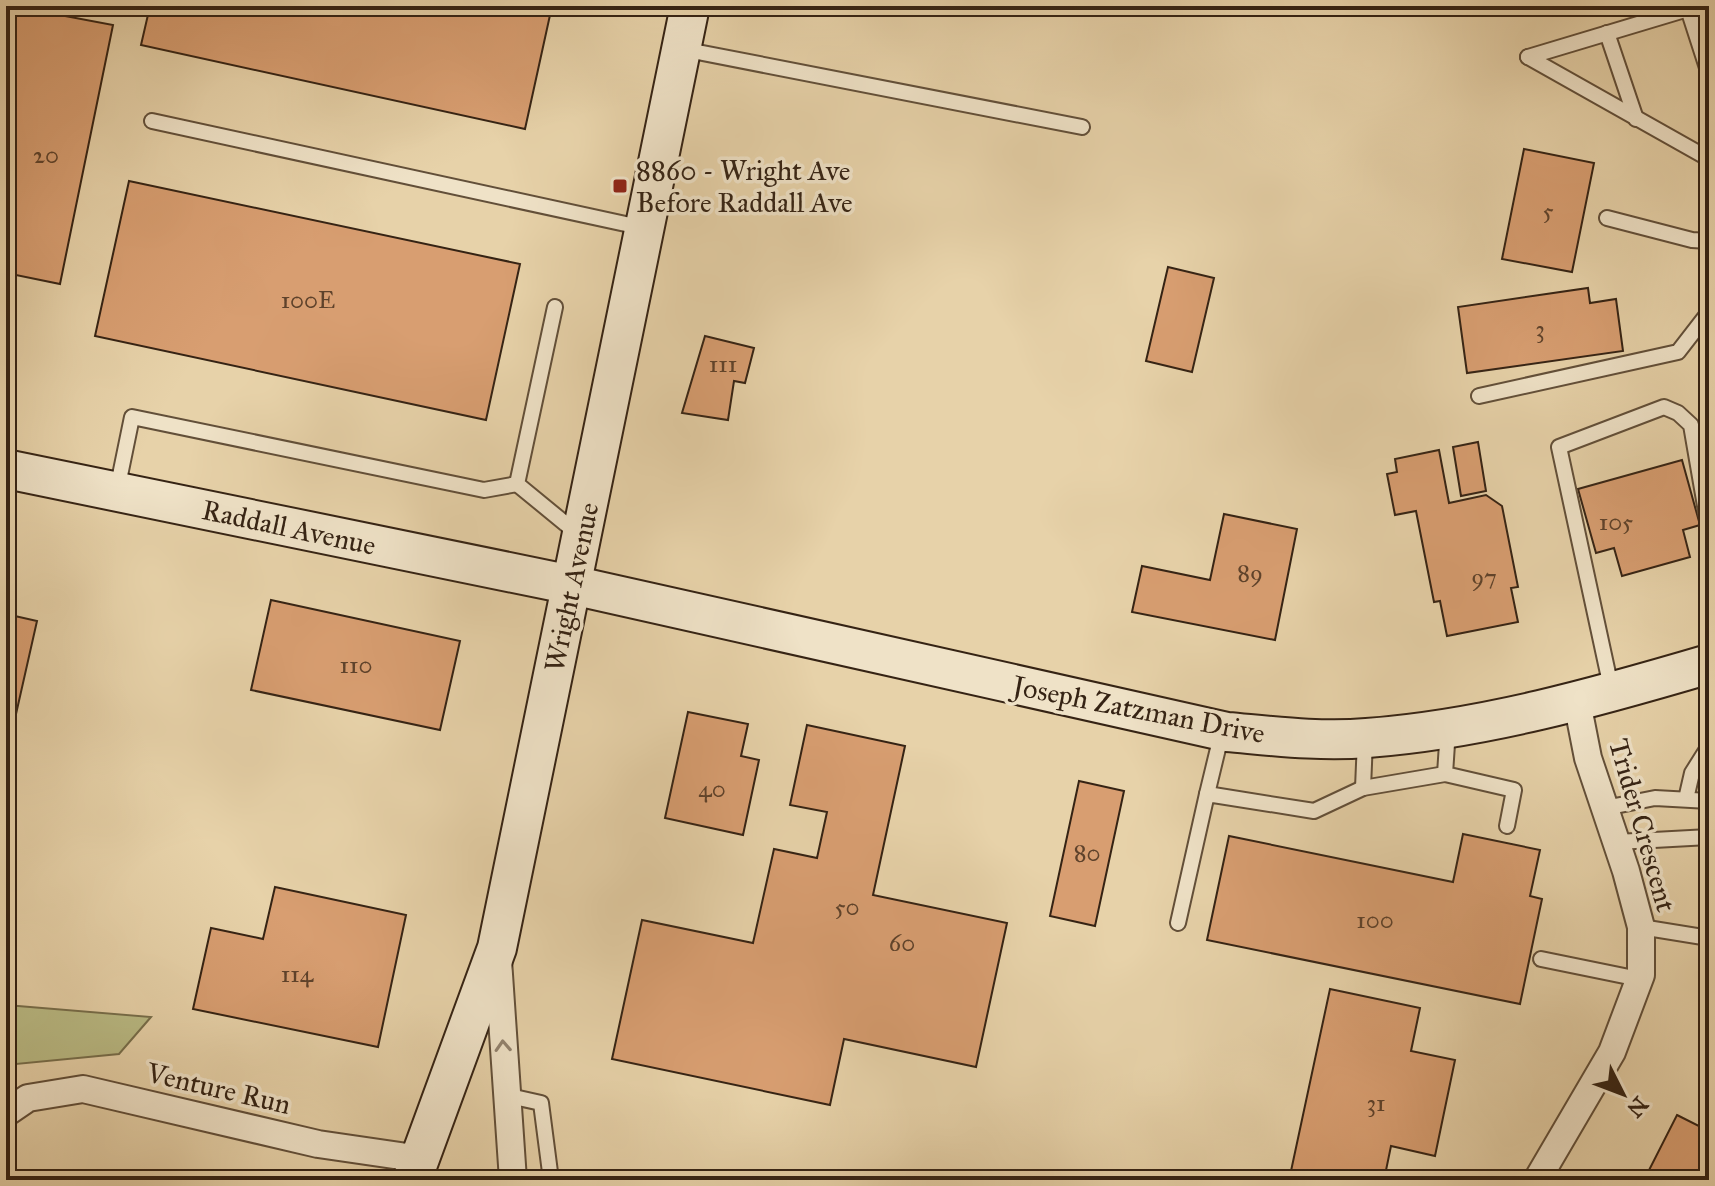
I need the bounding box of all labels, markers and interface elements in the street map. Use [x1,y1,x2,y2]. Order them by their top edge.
house number: 20 [33,140,59,170]
place label: 8860 - Wright Ave Before Raddall Ave [636,153,853,220]
marker: 8860 - Wright Ave Before Raddall Ave [611,177,629,195]
house number: 5 [1542,196,1554,226]
house number: 100E [281,285,335,315]
house number: 3 [1535,314,1545,344]
house number: 111 [709,349,737,379]
street label: Raddall Avenue [199,492,379,563]
street label: Wright Avenue [536,499,606,675]
house number: 105 [1599,507,1633,537]
house number: 89 [1237,558,1263,588]
house number: 97 [1471,562,1497,592]
house number: 110 [340,650,372,680]
street label: Joseph Zatzman Drive [1007,667,1268,751]
street label: Trider Crescent [1601,735,1684,916]
house number: 40 [698,774,726,804]
house number: 80 [1074,838,1100,868]
house number: 50 [834,892,860,922]
house number: 100 [1356,905,1394,935]
house number: 60 [889,928,915,958]
house number: 114 [281,959,314,989]
one-way arrow [494,1039,511,1052]
north arrow [1583,1054,1663,1134]
street label: Venture Run [143,1055,294,1122]
house number: 31 [1366,1088,1386,1118]
text: N [1621,1091,1654,1123]

